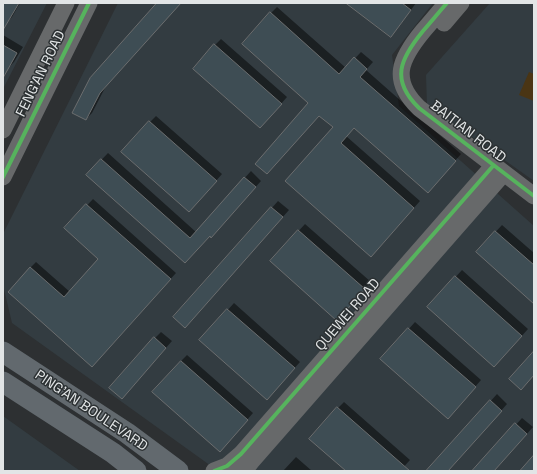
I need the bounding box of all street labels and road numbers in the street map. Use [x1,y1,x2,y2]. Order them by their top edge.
street label: FENG’AN ROAD [13,28,69,120]
street label: BAITIAN ROAD [427,97,509,167]
street label: QUEWEI ROAD [312,276,384,354]
street label: PING'AN BOULEVARD [31,367,151,455]

